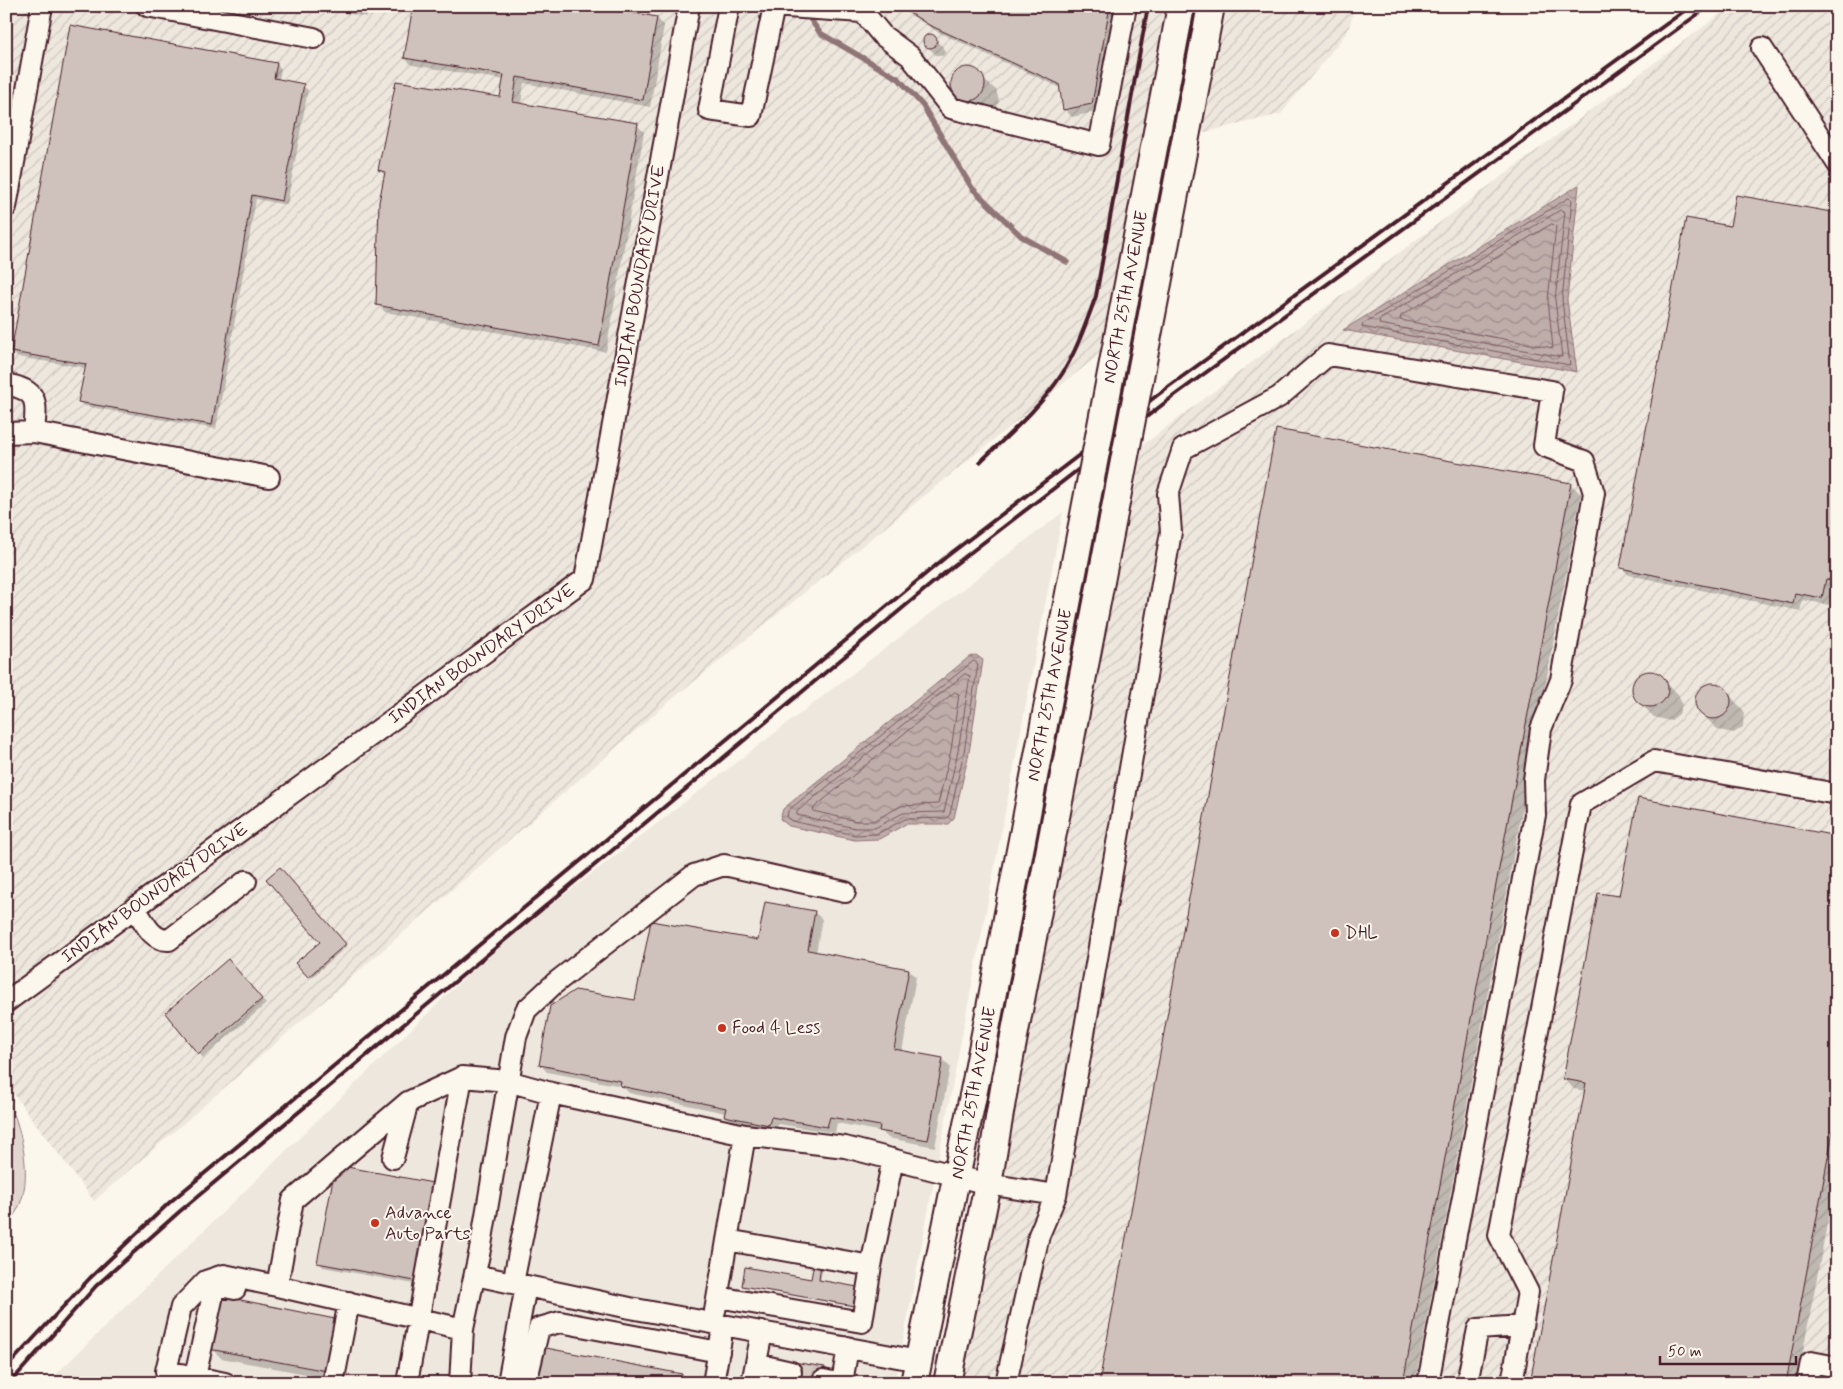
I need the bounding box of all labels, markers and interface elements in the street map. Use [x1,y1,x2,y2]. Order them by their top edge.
street label: INDIAN BOUNDARY DRIVE [609,163,671,389]
street label: NORTH 25TH AVENUE [1098,209,1154,385]
street label: INDIAN BOUNDARY DRIVE [384,578,580,730]
street label: NORTH 25TH AVENUE [1022,607,1078,783]
street label: INDIAN BOUNDARY DRIVE [57,817,253,969]
place label: DHL [1345,921,1378,945]
marker: DHL [1329,927,1341,939]
street label: NORTH 25TH AVENUE [946,1005,1002,1181]
place label: Food 4 Less [732,1016,820,1040]
marker: Food 4 Less [716,1022,728,1034]
place label: Advance Auto Parts [385,1201,471,1246]
marker: Advance Auto Parts [369,1217,381,1229]
scale bar [1660,1334,1797,1366]
text: 50 m [1668,1342,1702,1362]

